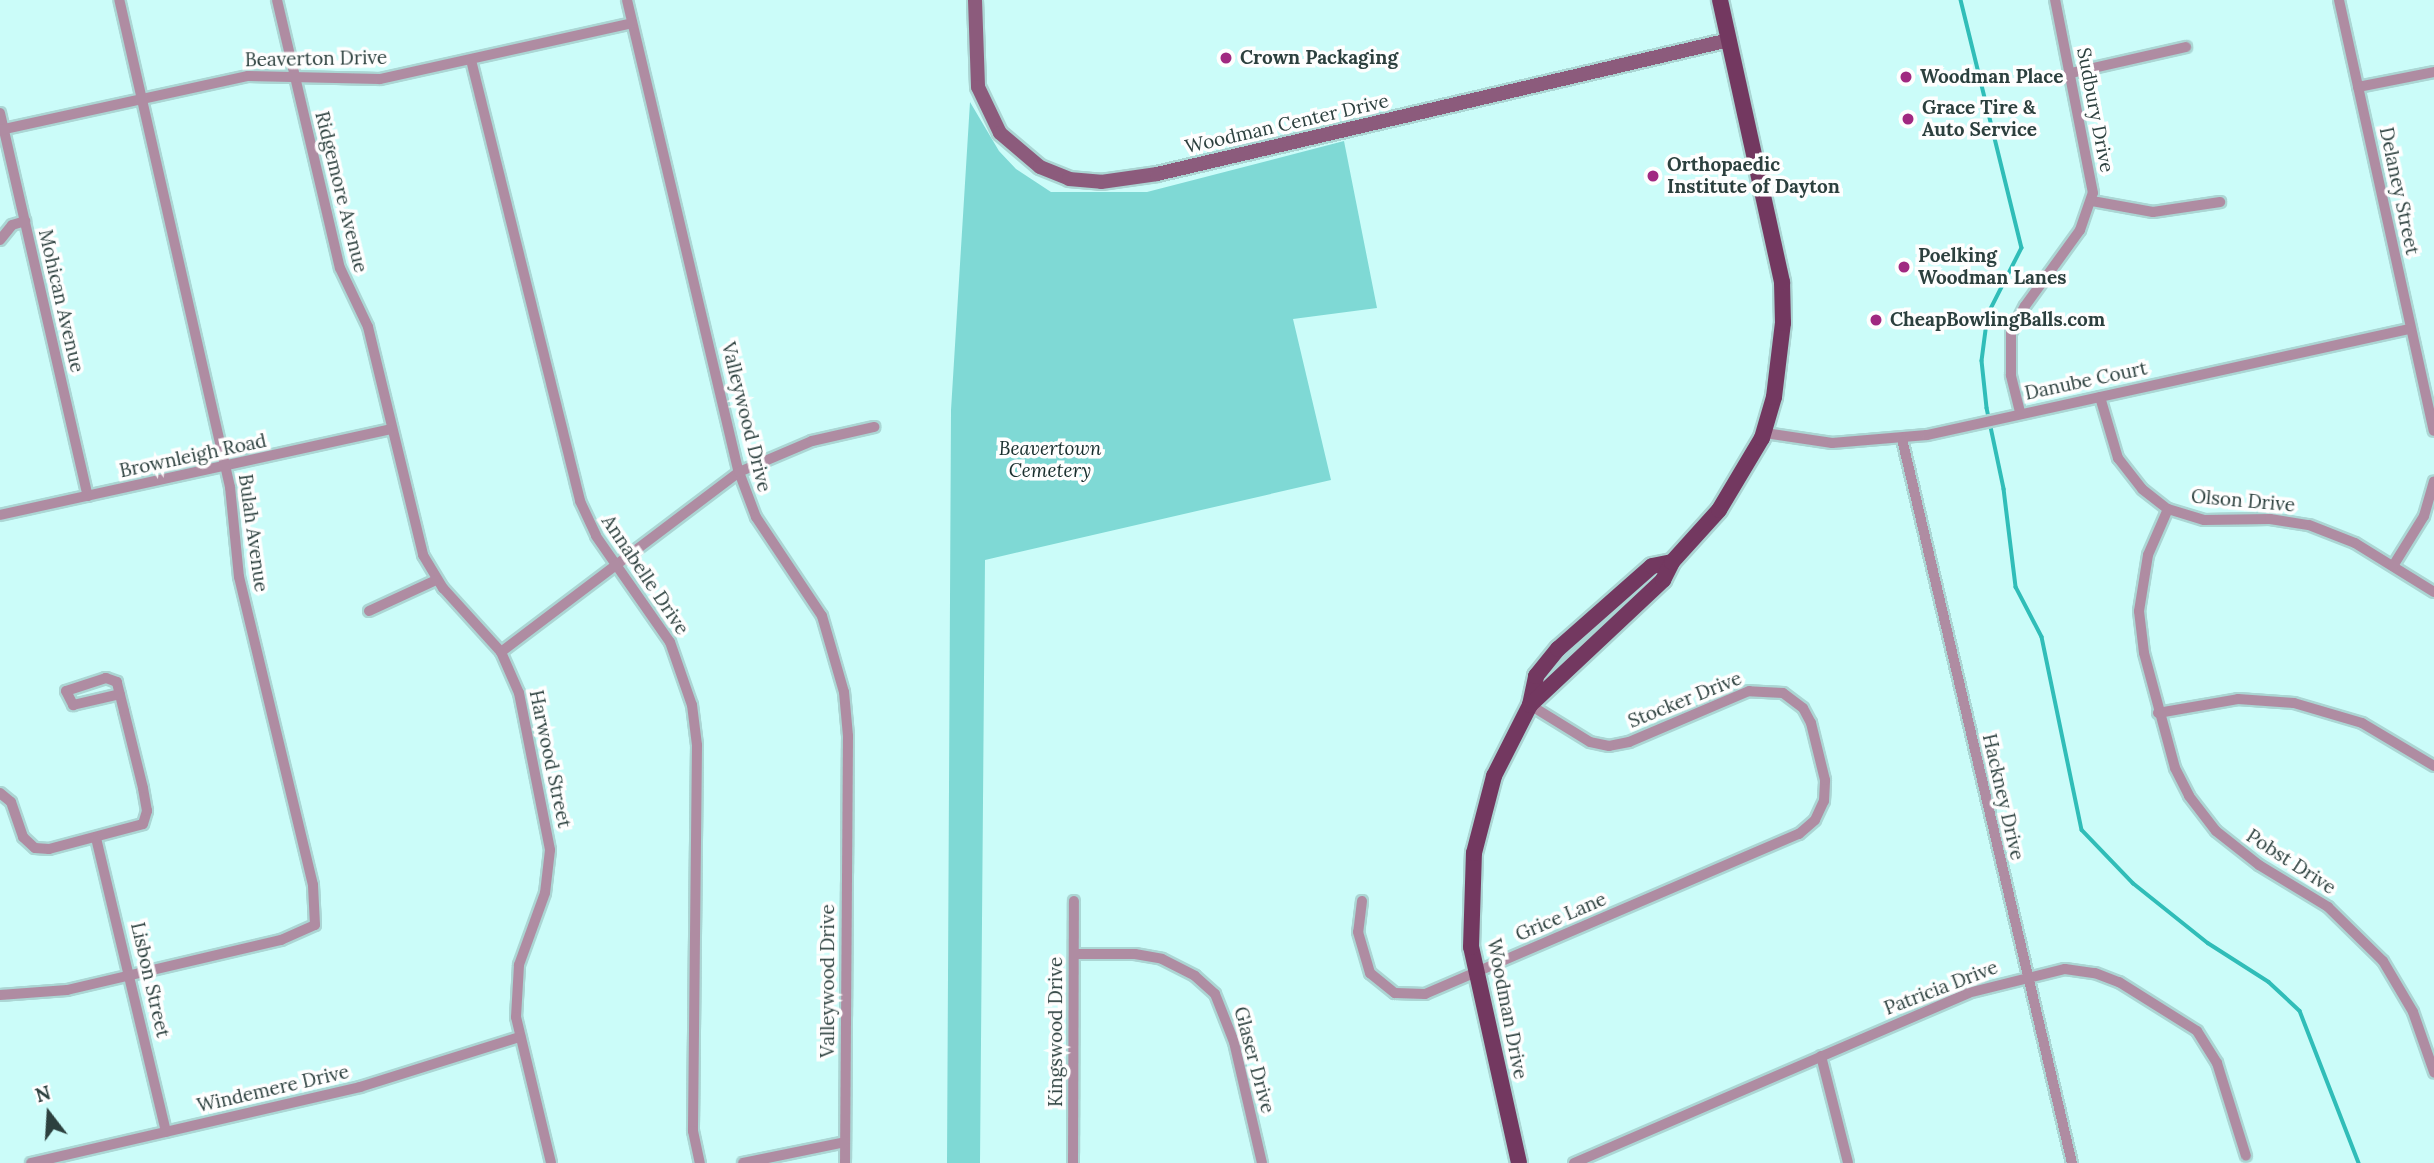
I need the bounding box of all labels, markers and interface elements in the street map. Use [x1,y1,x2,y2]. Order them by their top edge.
street label: Beaverton Drive [245,46,387,72]
street label: Sudbury Drive [2072,46,2118,174]
place label: Crown Packaging [1240,47,1398,69]
marker: Crown Packaging [1218,50,1234,66]
place label: Woodman Place [1920,66,2063,88]
marker: Woodman Place [1898,69,1914,85]
street label: Woodman Center Drive [1183,89,1391,159]
place label: Grace Tire & Auto Service [1922,97,2037,141]
street label: Ridgemore Avenue [310,109,372,275]
marker: Grace Tire & Auto Service [1900,111,1916,127]
street label: Delaney Street [2374,125,2424,257]
place label: Orthopaedic Institute of Dayton [1667,154,1840,198]
marker: Orthopaedic Institute of Dayton [1645,168,1661,184]
street label: Mohican Avenue [33,227,89,375]
place label: Poelking Woodman Lanes [1918,245,2066,289]
marker: Poelking Woodman Lanes [1896,259,1912,275]
place label: CheapBowlingBalls.com [1890,309,2105,331]
marker: CheapBowlingBalls.com [1868,312,1884,328]
street label: Valleywood Drive [716,340,776,494]
street label: Danube Court [2023,357,2149,405]
street label: Brownleigh Road [117,429,269,483]
park label: Beavertown Cemetery [999,438,1101,482]
street label: Bulah Avenue [233,473,273,593]
street label: Olson Drive [2190,485,2296,517]
street label: Annabelle Drive [597,511,693,639]
street label: Stocker Drive [1625,667,1745,733]
street label: Harwood Street [524,688,576,830]
street label: Hackney Drive [1977,732,2029,862]
street label: Pobst Drive [2242,825,2340,899]
street label: Grice Lane [1512,888,1610,946]
street label: Valleywood Drive [817,904,839,1058]
street label: Lisbon Street [126,920,174,1040]
street label: Woodman Drive [1482,937,1532,1081]
street label: Patricia Drive [1881,956,2001,1020]
street label: Kingswood Drive [1045,957,1067,1107]
street label: Glaser Drive [1229,1004,1279,1116]
street label: Windemere Drive [195,1060,351,1118]
north arrow [14,1079,84,1149]
text: N [32,1080,53,1108]

